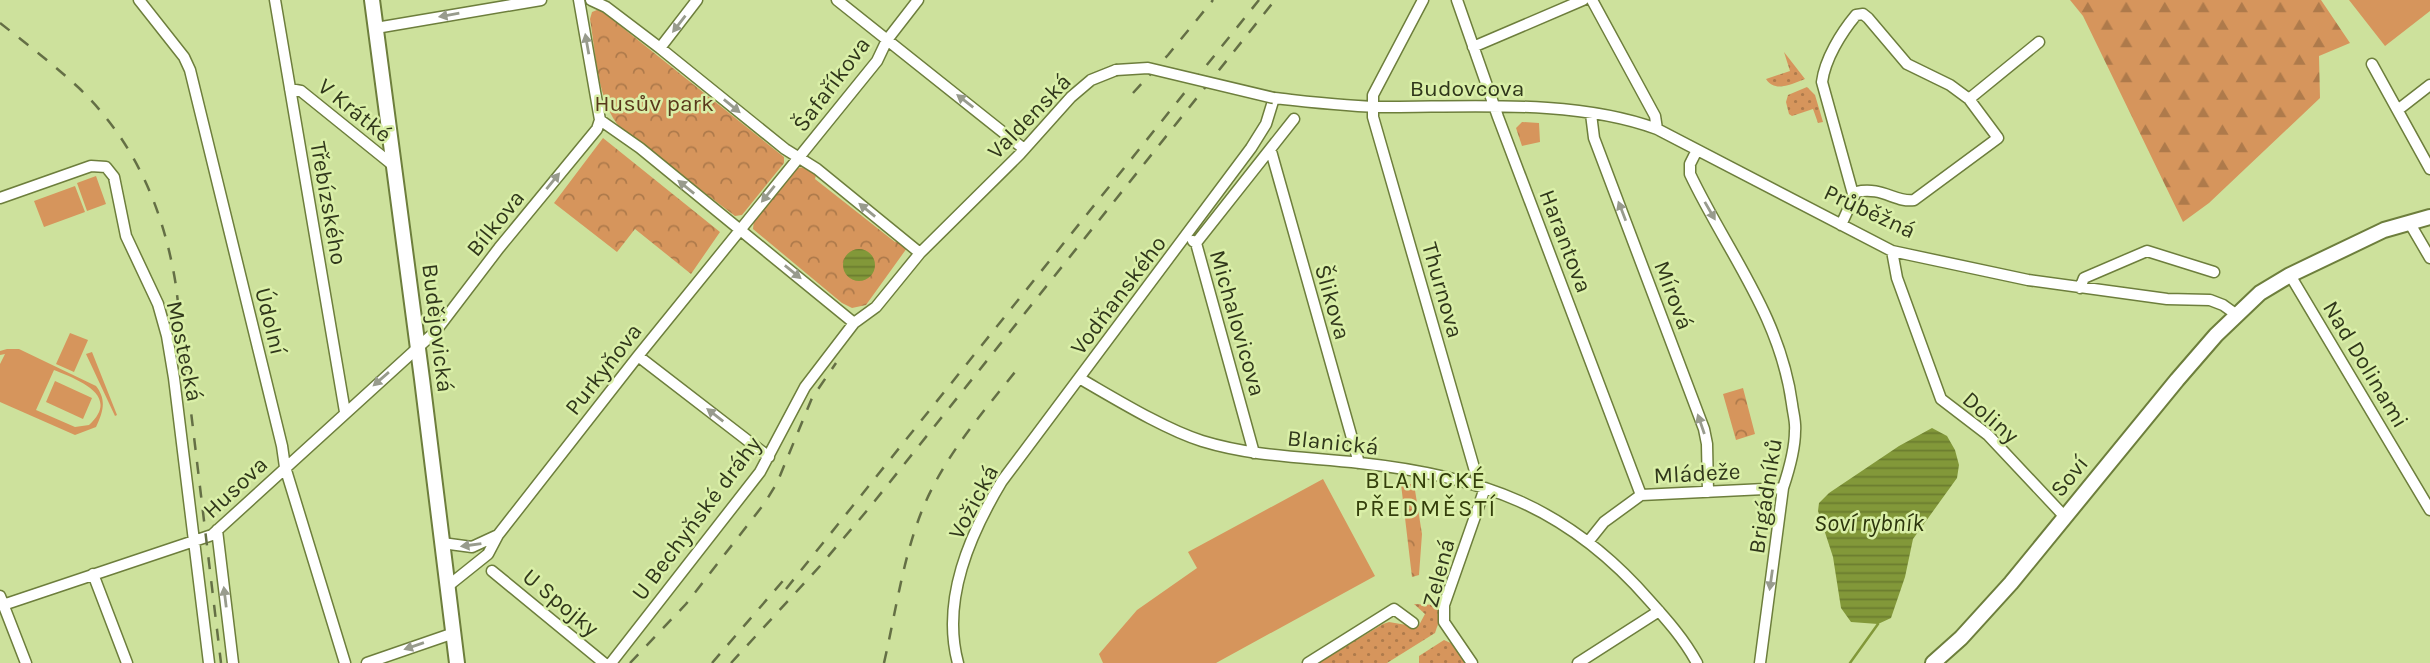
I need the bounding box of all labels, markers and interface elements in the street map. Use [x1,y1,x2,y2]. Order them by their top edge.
one-way arrow [438,10,460,21]
one-way arrow [672,15,686,33]
street label: Šafaříkova [787,31,876,137]
one-way arrow [581,33,592,55]
street label: Valdenská [982,68,1077,165]
street label: V Krátké [312,73,397,148]
street label: Budovcova [1410,75,1524,102]
park label: Husův park [594,90,714,117]
one-way arrow [956,94,974,109]
one-way arrow [723,98,740,113]
street label: Třebízského [304,139,353,267]
one-way arrow [546,173,561,191]
street label: Průběžná [1820,179,1920,244]
one-way arrow [678,180,695,195]
street label: Bílkova [461,185,530,262]
one-way arrow [761,186,776,203]
street label: Harantova [1534,186,1598,297]
one-way arrow [1616,201,1627,222]
one-way arrow [1704,201,1716,221]
one-way arrow [858,203,876,218]
street label: Vodňanského [1065,230,1172,360]
street label: Thurnova [1416,239,1469,341]
street label: Michalovicova [1204,247,1271,399]
street label: Mírová [1648,257,1699,333]
street label: Šlikova [1309,261,1356,343]
street label: Budějovická [416,262,459,394]
one-way arrow [784,264,802,279]
street label: Údolní [249,285,292,358]
street label: Nad Dolinami [2317,296,2414,433]
street label: Mostecká [161,298,208,404]
street label: Purkyňova [559,318,648,421]
one-way arrow [373,371,390,386]
street label: Doliny [1957,386,2025,449]
one-way arrow [706,409,724,423]
one-way arrow [1695,414,1706,435]
street label: Blanická [1286,424,1380,461]
street label: U Bechyňské dráhy [626,431,767,606]
street label: Brigádníků [1743,437,1788,556]
street label: Soví [2045,450,2094,502]
street label: Husova [198,451,273,524]
street label: Mládeže [1653,458,1741,489]
street label: Vožická [943,461,1004,544]
district label: BLANICKÉ PŘEDMĚSTÍ [1355,465,1497,522]
water label: Soví rybník [1814,509,1925,537]
street label: Zelená [1416,536,1461,611]
one-way arrow [460,539,482,550]
street label: U Spojky [517,563,604,642]
one-way arrow [1765,570,1776,592]
one-way arrow [219,585,230,607]
one-way arrow [404,641,425,652]

